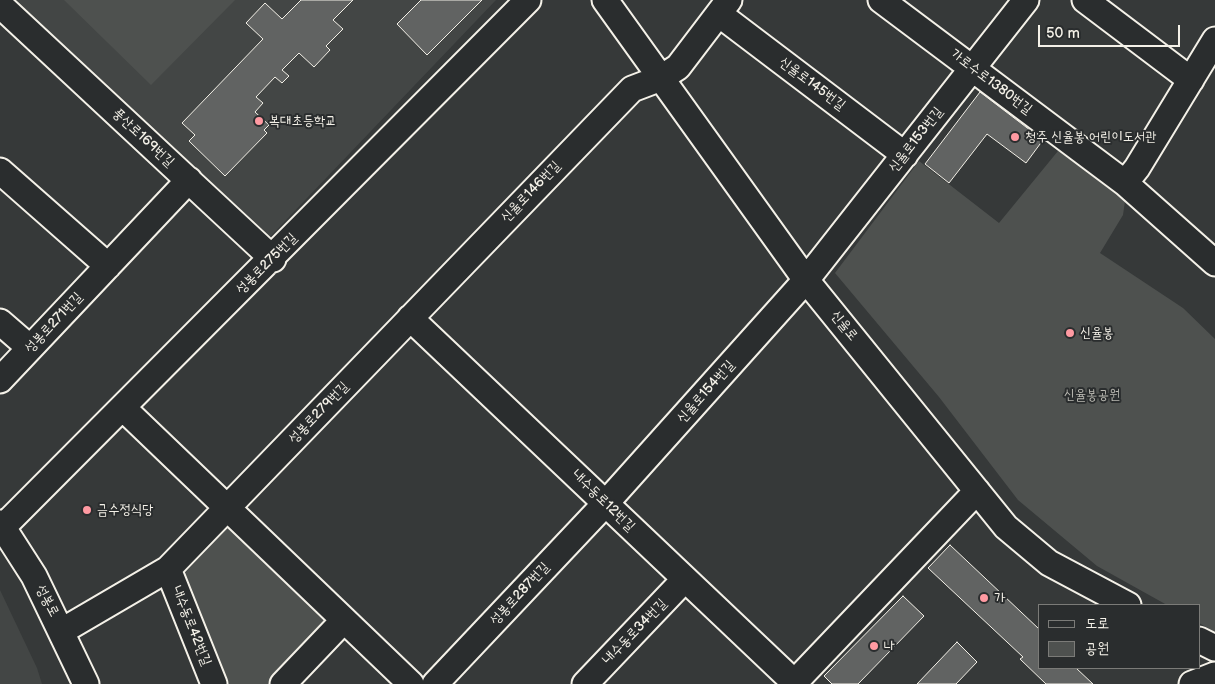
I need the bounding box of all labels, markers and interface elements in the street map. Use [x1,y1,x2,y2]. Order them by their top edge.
scale bar [1040,15,1182,47]
text: 50 m [1046,24,1080,43]
street label: 가로수로1380번길 [947,46,1035,118]
street label: 신율로145번길 [776,54,848,114]
street label: 신율로153번길 [885,104,947,176]
street label: 풍산로169번길 [109,105,177,171]
place label: 복대초등학교 [269,113,337,129]
marker: 복대초등학교 [253,115,265,127]
place label: 청주 신율봉 어린이도서관 [1025,129,1156,145]
marker: 청주 신율봉 어린이도서관 [1009,131,1021,143]
street label: 신율로146번길 [498,158,564,226]
street label: 성봉로275번길 [233,230,301,298]
street label: 성봉로271번길 [22,289,86,357]
street label: 신율로 [827,308,861,344]
place label: 신율봉 [1080,325,1114,341]
marker: 신율봉 [1064,327,1076,339]
street label: 신율로154번길 [674,357,738,427]
street label: 성봉로279번길 [285,379,353,447]
park label: 신율봉공원 [1064,387,1120,403]
street label: 내수동로12번길 [568,467,638,535]
place label: 금수정식당 [97,502,153,518]
marker: 금수정식당 [81,504,93,516]
street label: 성봉로287번길 [487,559,553,629]
street label: 성봉로 [32,582,62,620]
street label: 내수동로42번길 [167,584,215,668]
place label: 가 [994,590,1005,606]
marker: 가 [978,592,990,604]
street label: 내수동로34번길 [600,596,670,668]
legend [1038,604,1200,669]
text: 도로 [1085,614,1109,633]
place label: 나 [884,638,895,654]
text: 공원 [1085,639,1109,658]
marker: 나 [868,640,880,652]

